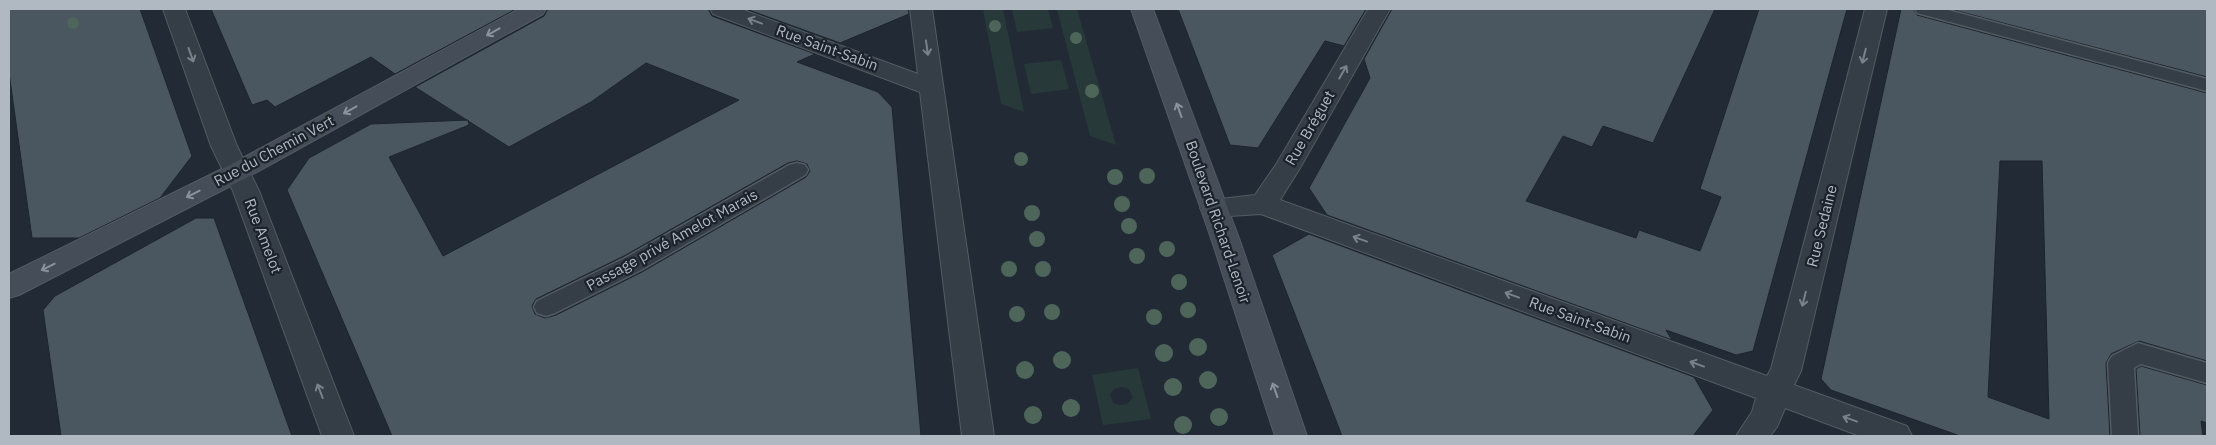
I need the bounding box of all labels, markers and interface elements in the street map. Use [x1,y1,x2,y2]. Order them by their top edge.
one-way arrow [748,16,763,25]
street label: Rue Saint-Sabin [774,20,881,75]
one-way arrow [485,27,500,37]
one-way arrow [922,40,932,56]
one-way arrow [187,46,196,62]
one-way arrow [1859,48,1868,64]
one-way arrow [1338,65,1348,80]
street label: Rue Bréguet [1281,87,1339,169]
one-way arrow [1174,103,1183,118]
one-way arrow [343,106,358,115]
street label: Rue du Chemin Vert [210,111,337,190]
street label: Boulevard Richard-Lenoir [1182,138,1255,306]
street label: Rue Sedaine [1802,183,1841,269]
street label: Passage privé Amelot Marais [583,184,761,295]
one-way arrow [186,190,201,199]
street label: Rue Amelot [241,196,286,276]
one-way arrow [1353,234,1368,243]
one-way arrow [41,263,56,272]
one-way arrow [1505,290,1520,299]
one-way arrow [1799,290,1808,306]
street label: Rue Saint-Sabin [1527,292,1634,347]
one-way arrow [1690,359,1706,368]
one-way arrow [1270,382,1280,398]
one-way arrow [315,384,325,399]
one-way arrow [1843,414,1858,423]

